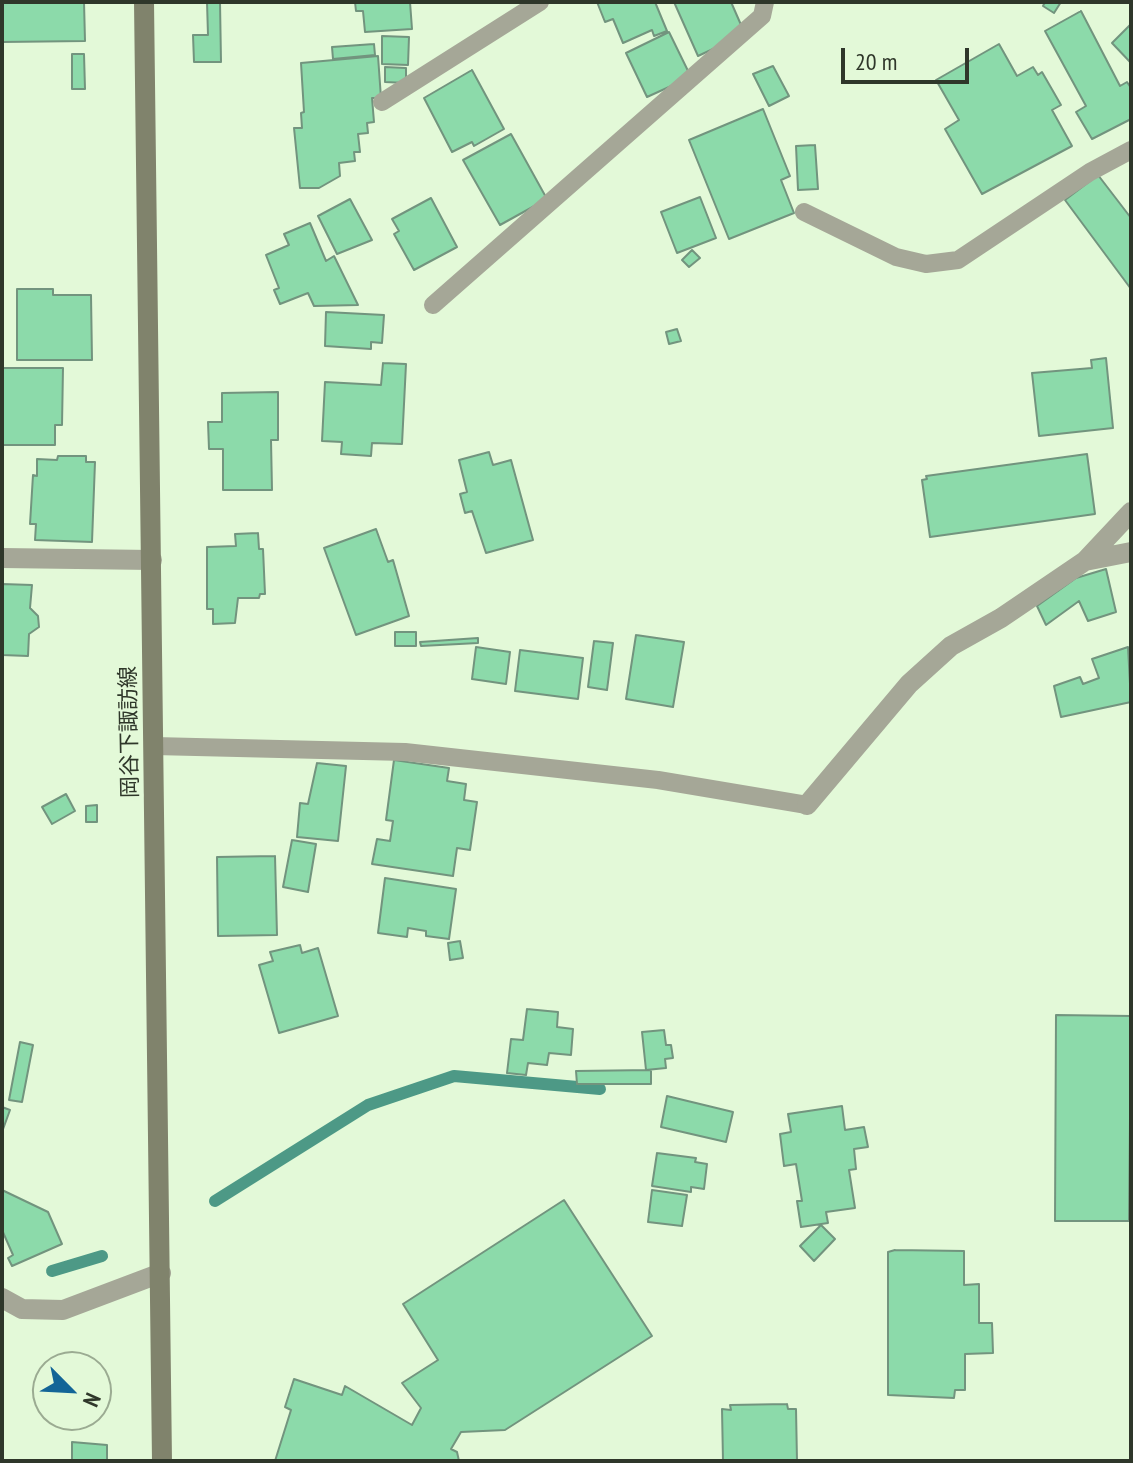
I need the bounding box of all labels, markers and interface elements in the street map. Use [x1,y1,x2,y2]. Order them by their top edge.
scale bar [845,32,973,82]
text: 20 m [855,46,897,77]
street label: 岡谷下諏訪線 [116,666,144,798]
north arrow [32,1351,112,1431]
text: N [77,1389,107,1411]

